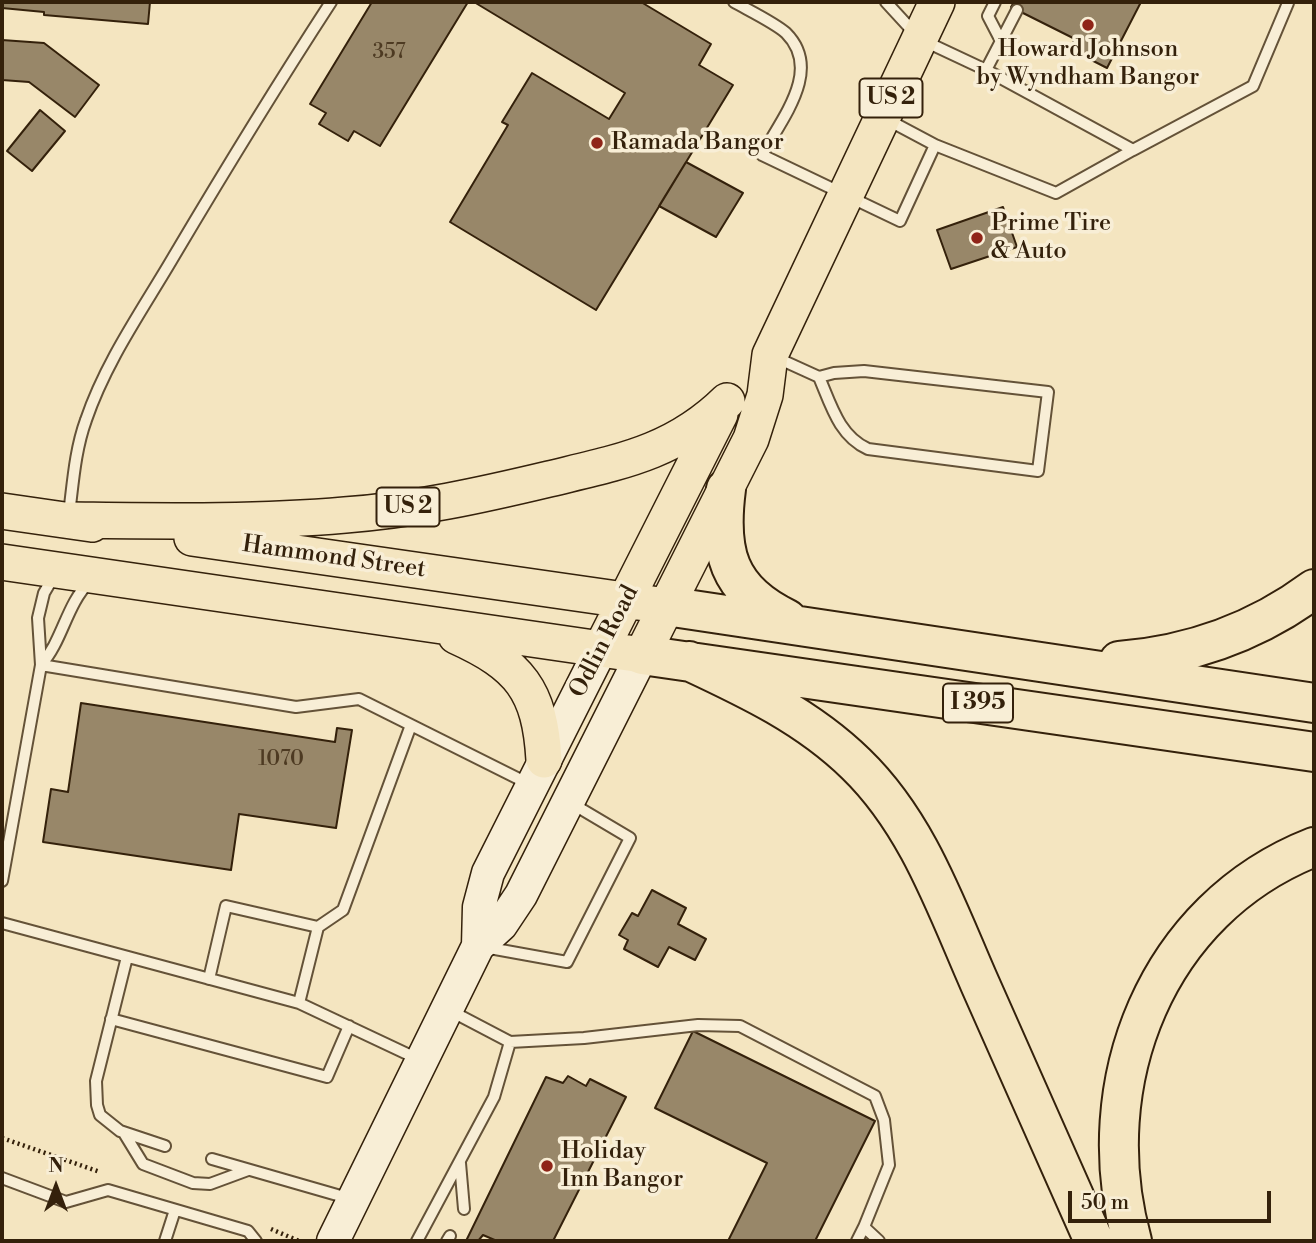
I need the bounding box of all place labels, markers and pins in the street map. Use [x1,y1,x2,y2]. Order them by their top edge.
marker: Howard Johnson by Wyndham Bangor [1080,17,1096,33]
place label: Howard Johnson by Wyndham Bangor [977,36,1199,92]
place label: Ramada Bangor [611,129,784,157]
marker: Ramada Bangor [589,135,605,151]
place label: Prime Tire & Auto [991,210,1111,266]
marker: Prime Tire & Auto [969,230,985,246]
place label: Holiday Inn Bangor [561,1138,683,1194]
marker: Holiday Inn Bangor [539,1158,555,1174]

